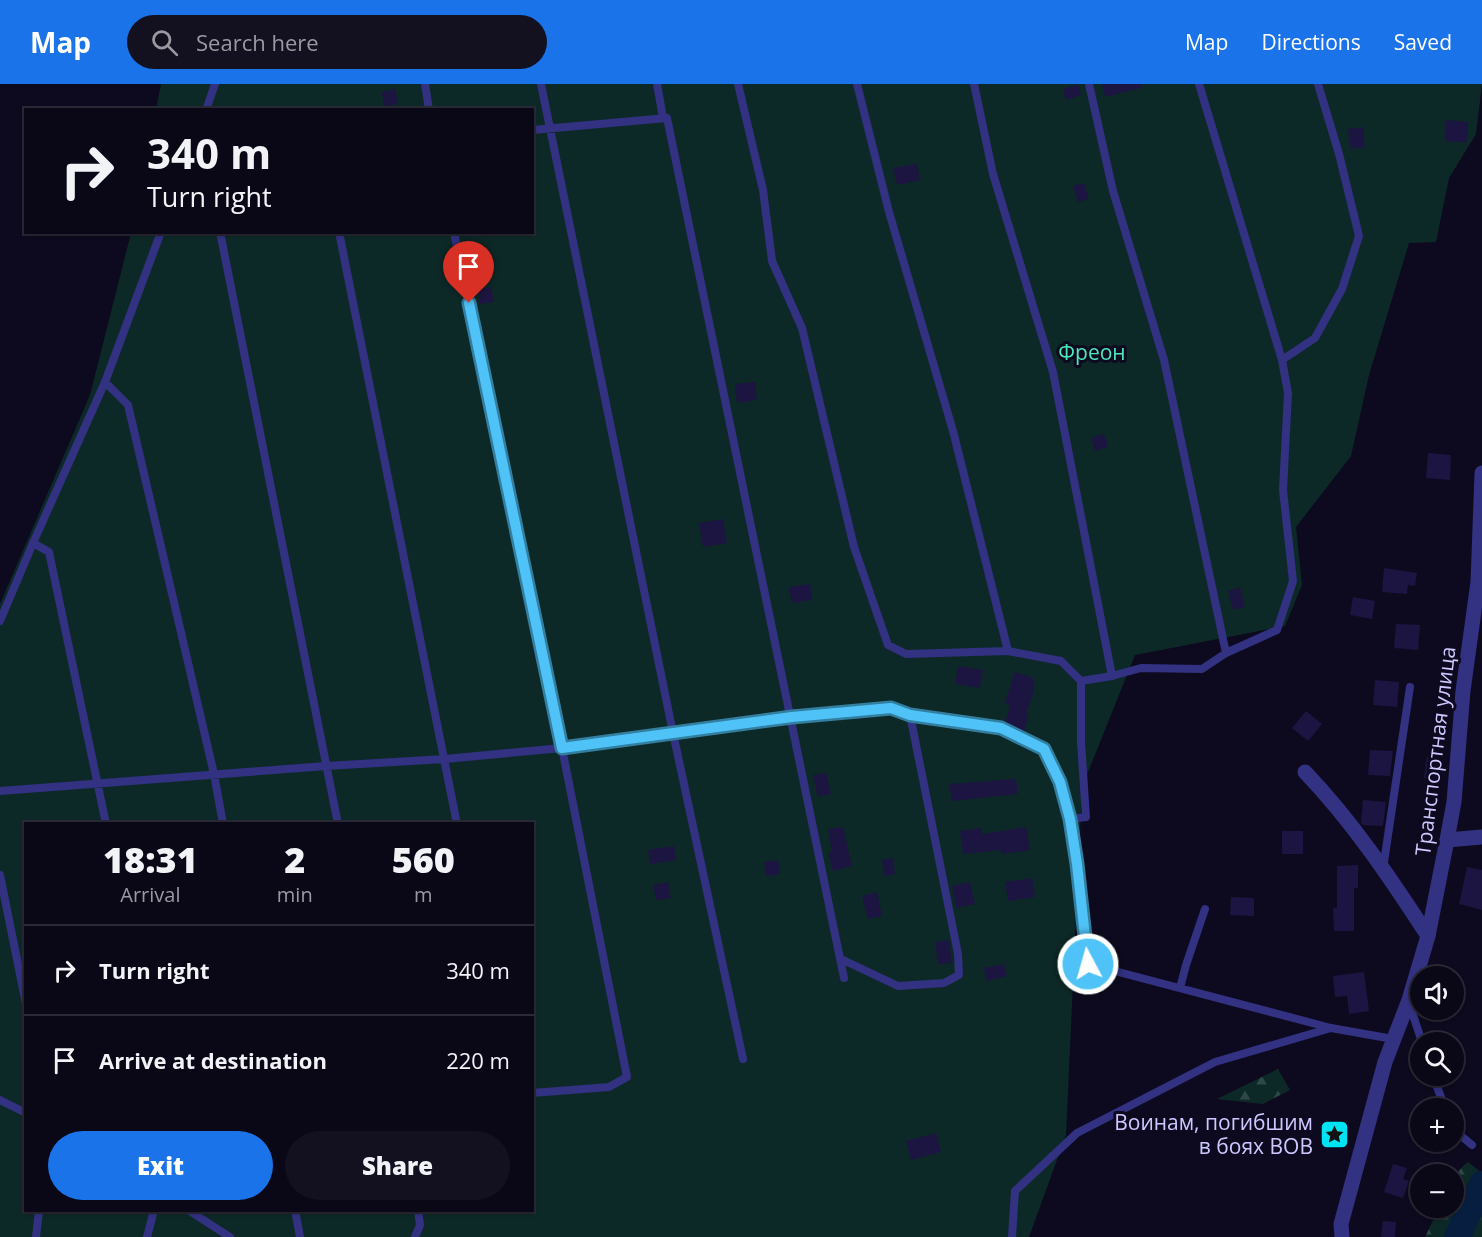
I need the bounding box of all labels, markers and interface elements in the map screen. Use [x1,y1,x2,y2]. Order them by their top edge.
search box [127,15,547,69]
text: Map [30,23,91,61]
icon: search [148,26,181,59]
text: Search here [196,27,319,57]
text: Map [1185,28,1228,56]
text: Directions [1261,28,1361,56]
text: Saved [1394,28,1452,56]
text: 340 m [147,124,271,181]
icon: right [48,132,126,210]
text: Turn right [147,178,272,215]
pin [443,241,494,303]
icon: arrive [452,250,485,283]
park label: Фреон [1058,338,1126,366]
street label: Транспортная улица [1408,645,1462,857]
text: 18:31 [103,835,198,884]
text: 2 [284,835,305,884]
text: 560 [392,835,455,884]
text: Arrival [120,881,181,908]
text: min [277,881,313,908]
text: m [414,881,433,908]
position arrow [1056,932,1120,996]
icon: right [48,954,81,987]
text: Turn right [99,955,210,985]
text: 340 m [446,955,510,985]
map controls [1410,966,1464,1218]
button: sound [1410,966,1464,1020]
button: search [1410,1032,1464,1086]
icon: arrive [48,1044,81,1077]
text: Arrive at destination [99,1045,327,1075]
text: 220 m [446,1045,510,1075]
button: + [1410,1098,1464,1152]
place label: Воинам, погибшим в боях ВОВ [1114,1108,1313,1160]
place icon: Воинам, погибшим в боях ВОВ [1318,1118,1350,1150]
button: Exit [48,1131,273,1200]
button: Share [285,1131,510,1200]
button: − [1410,1164,1464,1218]

